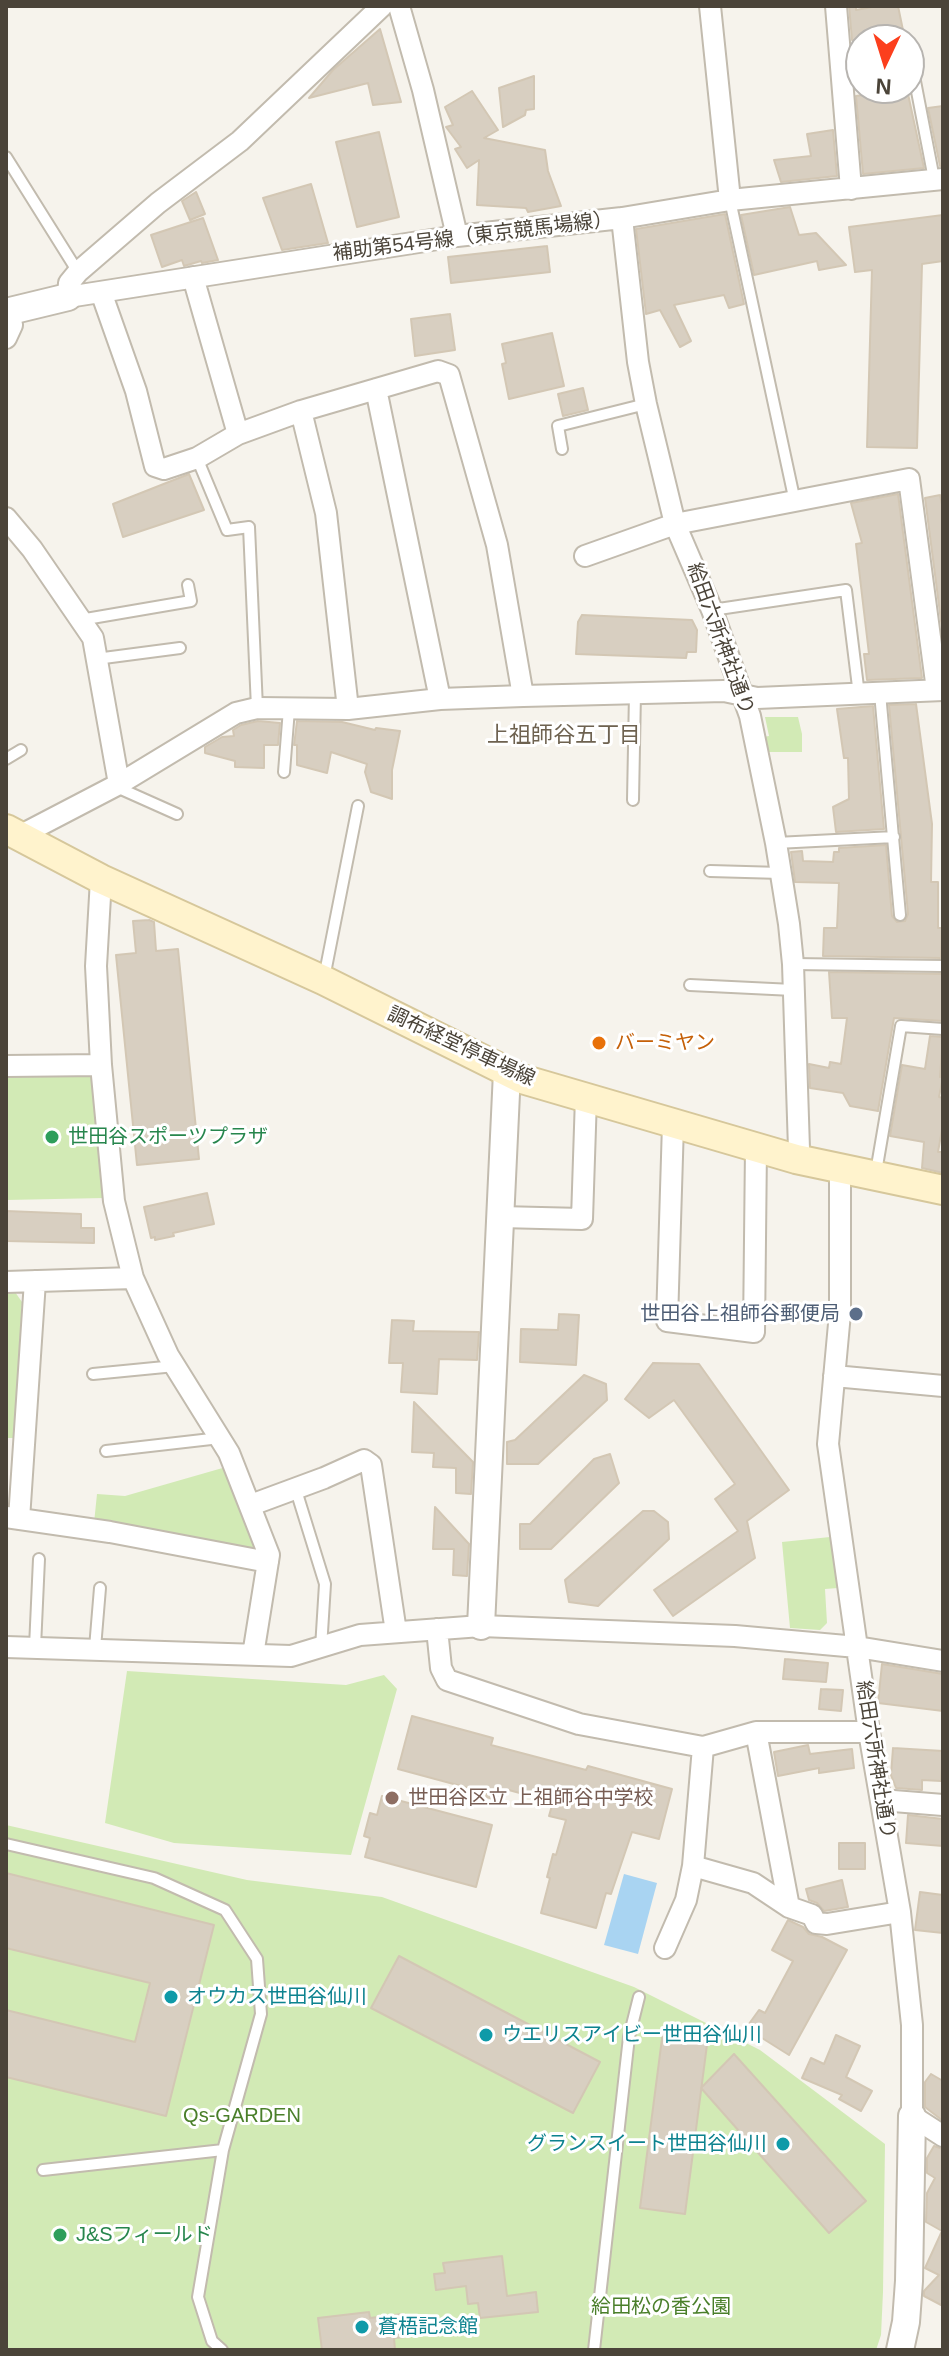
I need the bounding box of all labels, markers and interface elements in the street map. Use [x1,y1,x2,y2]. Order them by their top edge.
north arrow [845,24,925,104]
text: N [875,73,892,99]
street label: 補助第54号線（東京競馬場線） [331,208,615,266]
street label: 給田六所神社通り [681,560,759,718]
district label: 上祖師谷五丁目 [487,723,641,749]
street label: 調布経堂停車場線 [383,1002,539,1092]
place label: バーミヤン [615,1031,715,1055]
marker: バーミヤン [590,1034,608,1052]
place label: 世田谷スポーツプラザ [68,1125,268,1149]
marker: 世田谷スポーツプラザ [43,1128,61,1146]
place label: 世田谷上祖師谷郵便局 [640,1302,840,1326]
marker: 世田谷上祖師谷郵便局 [847,1305,865,1323]
street label: 給田六所神社通り [851,1679,899,1841]
place label: 世田谷区立 上祖師谷中学校 [408,1786,654,1810]
marker: 世田谷区立 上祖師谷中学校 [383,1789,401,1807]
place label: オウカス世田谷仙川 [187,1985,367,2009]
marker: オウカス世田谷仙川 [162,1988,180,2006]
place label: ウエリスアイビー世田谷仙川 [502,2023,762,2047]
marker: ウエリスアイビー世田谷仙川 [477,2026,495,2044]
park label: Qs-GARDEN [183,2104,301,2128]
place label: グランスイート世田谷仙川 [527,2132,767,2156]
marker: グランスイート世田谷仙川 [774,2135,792,2153]
place label: J&Sフィールド [76,2223,213,2247]
marker: J&Sフィールド [51,2226,69,2244]
park label: 給田松の香公園 [591,2295,731,2319]
place label: 蒼梧記念館 [378,2315,478,2339]
marker: 蒼梧記念館 [353,2318,371,2336]

